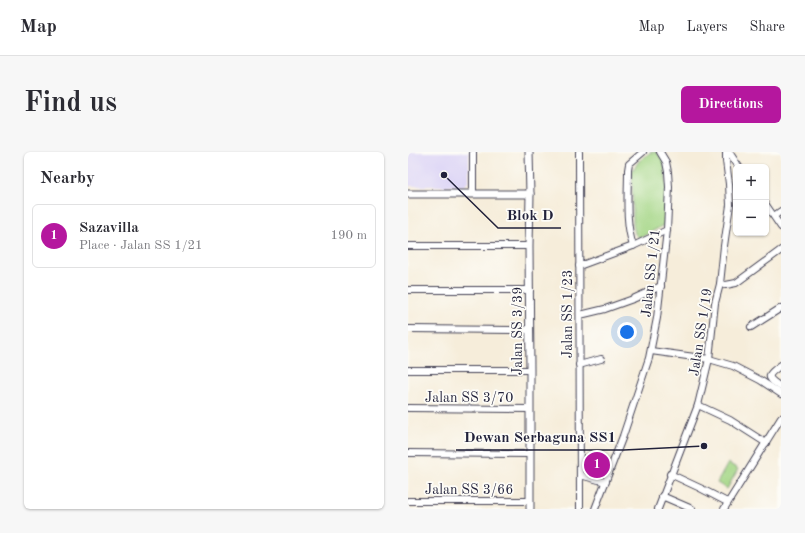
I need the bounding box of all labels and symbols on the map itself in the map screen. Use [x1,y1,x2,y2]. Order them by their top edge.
callout: Blok D [498,201,561,228]
text: Blok D [506,209,554,224]
street label: Jalan SS 1/21 [639,228,663,318]
street label: Jalan SS 1/23 [561,270,575,358]
street label: Jalan SS 3/39 [511,287,525,375]
street label: Jalan SS 1/19 [687,287,715,377]
your location [617,322,637,342]
street label: Jalan SS 3/70 [425,391,513,405]
callout: Dewan Serbaguna SS1 [456,423,624,450]
text: Dewan Serbaguna SS1 [464,431,616,446]
pin: 1 [584,450,610,480]
street label: Jalan SS 3/66 [425,483,513,497]

